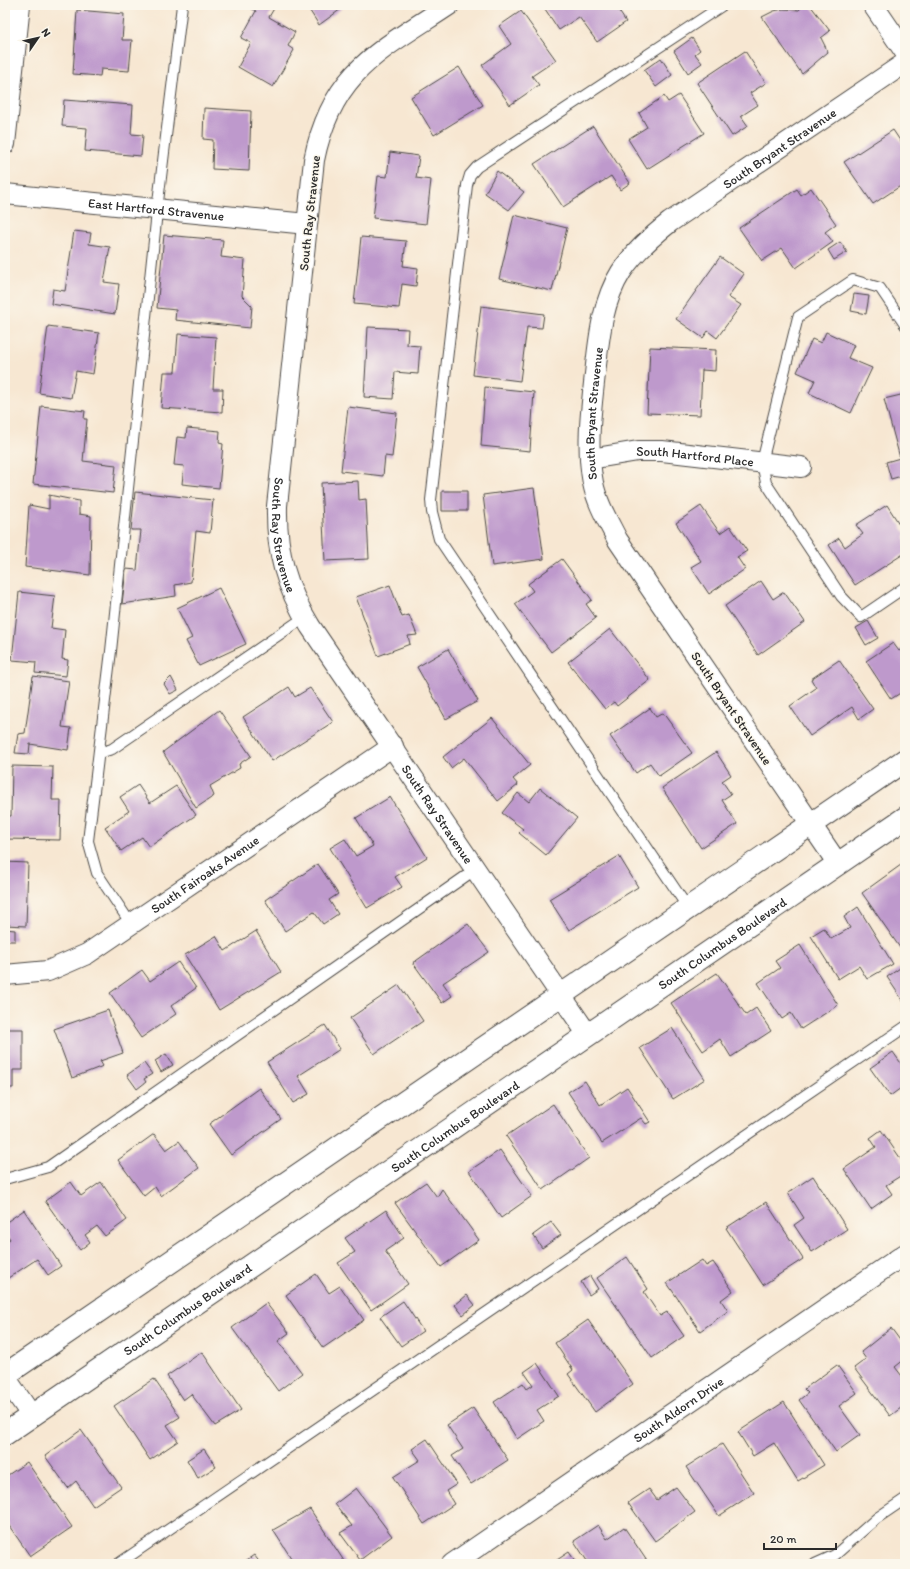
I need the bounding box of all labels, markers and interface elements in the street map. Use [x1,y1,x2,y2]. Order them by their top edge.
north arrow [18,18,58,58]
text: N [38,26,53,39]
street label: South Bryant Stravenue [720,105,839,192]
street label: South Ray Stravenue [296,154,323,272]
street label: East Hartford Stravenue [88,195,225,224]
street label: South Bryant Stravenue [582,346,606,481]
street label: South Hartford Place [636,444,755,470]
street label: South Ray Stravenue [269,477,299,595]
street label: South Bryant Stravenue [688,649,775,768]
street label: South Ray Stravenue [398,762,476,867]
street label: South Fairoaks Avenue [148,832,262,917]
street label: South Columbus Boulevard [655,894,789,993]
street label: South Columbus Boulevard [388,1077,522,1176]
street label: South Columbus Boulevard [121,1260,255,1359]
street label: South Aldorn Drive [630,1374,726,1446]
scale bar [764,1525,836,1551]
text: 20 m [770,1532,797,1546]

